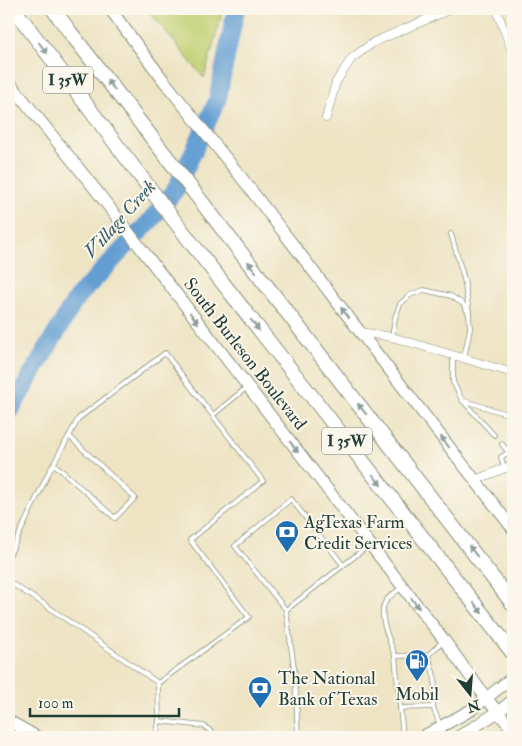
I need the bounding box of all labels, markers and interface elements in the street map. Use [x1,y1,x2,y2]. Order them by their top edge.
one-way arrow [38,41,49,54]
road number: I 35W [43,66,93,94]
one-way arrow [105,78,116,91]
water label: Village Creek [79,175,161,263]
one-way arrow [246,261,257,274]
street label: South Burleson Boulevard [178,273,312,435]
one-way arrow [340,307,351,320]
one-way arrow [189,311,200,324]
one-way arrow [250,318,261,331]
one-way arrow [357,403,368,416]
road number: I 35W [322,428,372,454]
one-way arrow [439,436,450,449]
one-way arrow [289,440,299,453]
one-way arrow [372,473,383,486]
place label: AgTexas Farm Credit Services [303,511,412,555]
bank icon: AgTexas Farm Credit Services [274,519,300,553]
one-way arrow [467,545,478,558]
one-way arrow [409,596,420,609]
one-way arrow [472,601,483,614]
fuel station icon: Mobil [404,648,430,682]
place label: The National Bank of Texas [278,667,377,711]
north arrow [444,668,494,718]
bank icon: The National Bank of Texas [247,675,273,709]
place label: Mobil [395,683,439,706]
scale bar [30,686,179,718]
text: 100 m [38,694,74,713]
text: N [465,696,483,716]

